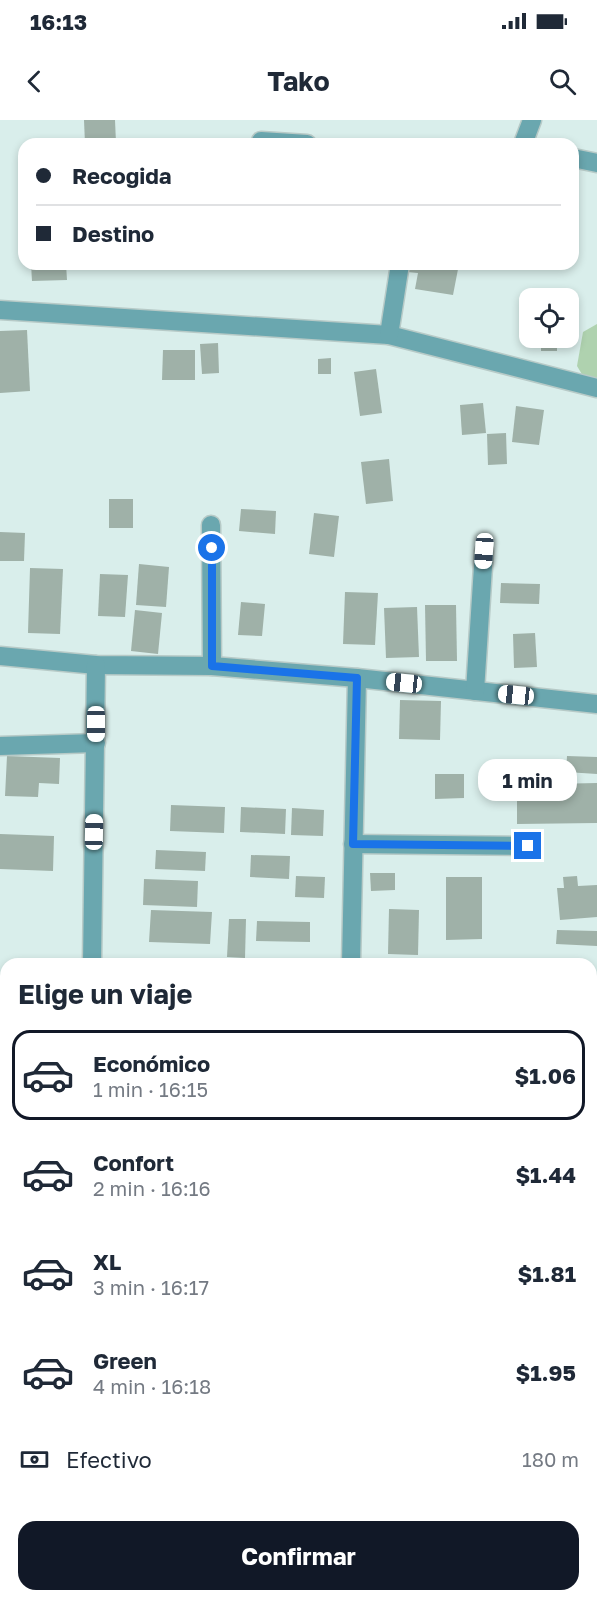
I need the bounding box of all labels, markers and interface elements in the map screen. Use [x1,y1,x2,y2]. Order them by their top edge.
text: 16:13 [30,8,87,35]
icon: back [18,65,51,98]
text: Tako [267,65,330,97]
icon: search [546,65,579,98]
text: Recogida [72,162,172,189]
text: Destino [72,220,154,247]
map controls [519,288,579,348]
button: locate [519,288,579,348]
car [474,532,494,570]
route start [198,534,225,561]
car [385,672,423,694]
car [497,684,535,706]
car [87,706,105,742]
callout: 1 min [478,759,578,801]
text: 1 min [502,768,553,792]
car [85,814,103,850]
route end [514,832,541,859]
text: Elige un viaje [18,978,192,1010]
icon: car [21,1048,75,1102]
text: Económico [93,1050,210,1077]
text: $1.06 [515,1062,576,1089]
text: 1 min · 16:15 [93,1077,208,1101]
icon: car [21,1147,75,1201]
text: Confort [93,1149,174,1176]
text: $1.44 [515,1161,576,1188]
text: 2 min · 16:16 [93,1176,211,1200]
icon: car [21,1246,75,1300]
text: XL [93,1248,121,1275]
text: $1.81 [517,1260,576,1287]
text: 3 min · 16:17 [93,1275,209,1299]
icon: car [21,1345,75,1399]
text: Green [93,1347,157,1374]
text: $1.95 [515,1359,576,1386]
text: 4 min · 16:18 [93,1374,211,1398]
icon: cash [18,1443,51,1476]
text: Efectivo [66,1446,152,1473]
text: 180 m [522,1447,579,1471]
button: Confirmar [18,1521,579,1590]

